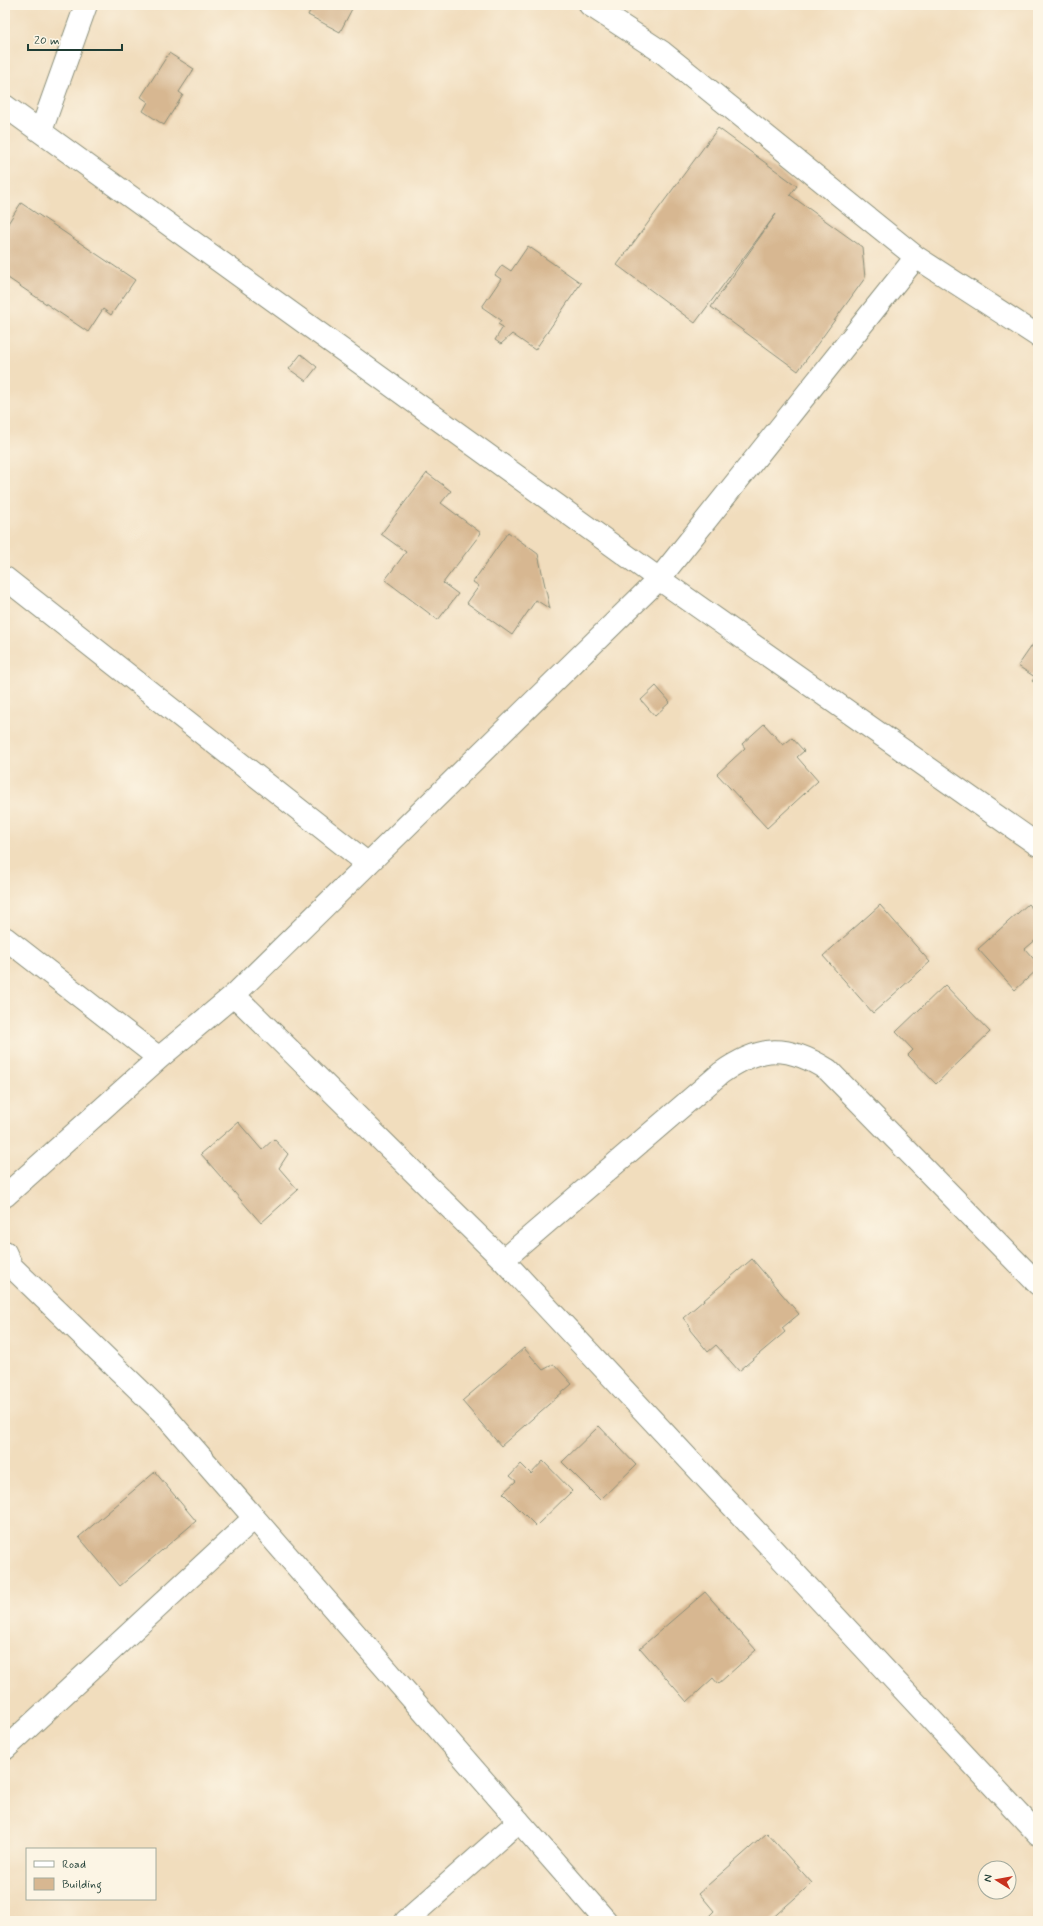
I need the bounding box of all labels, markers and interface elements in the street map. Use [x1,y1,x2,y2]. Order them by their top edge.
scale bar [28,26,122,52]
text: 20 m [34,33,60,49]
legend [26,1848,156,1900]
text: Road [62,1857,86,1873]
north arrow [977,1860,1017,1900]
text: N [981,1873,996,1883]
text: Building [62,1877,102,1894]

